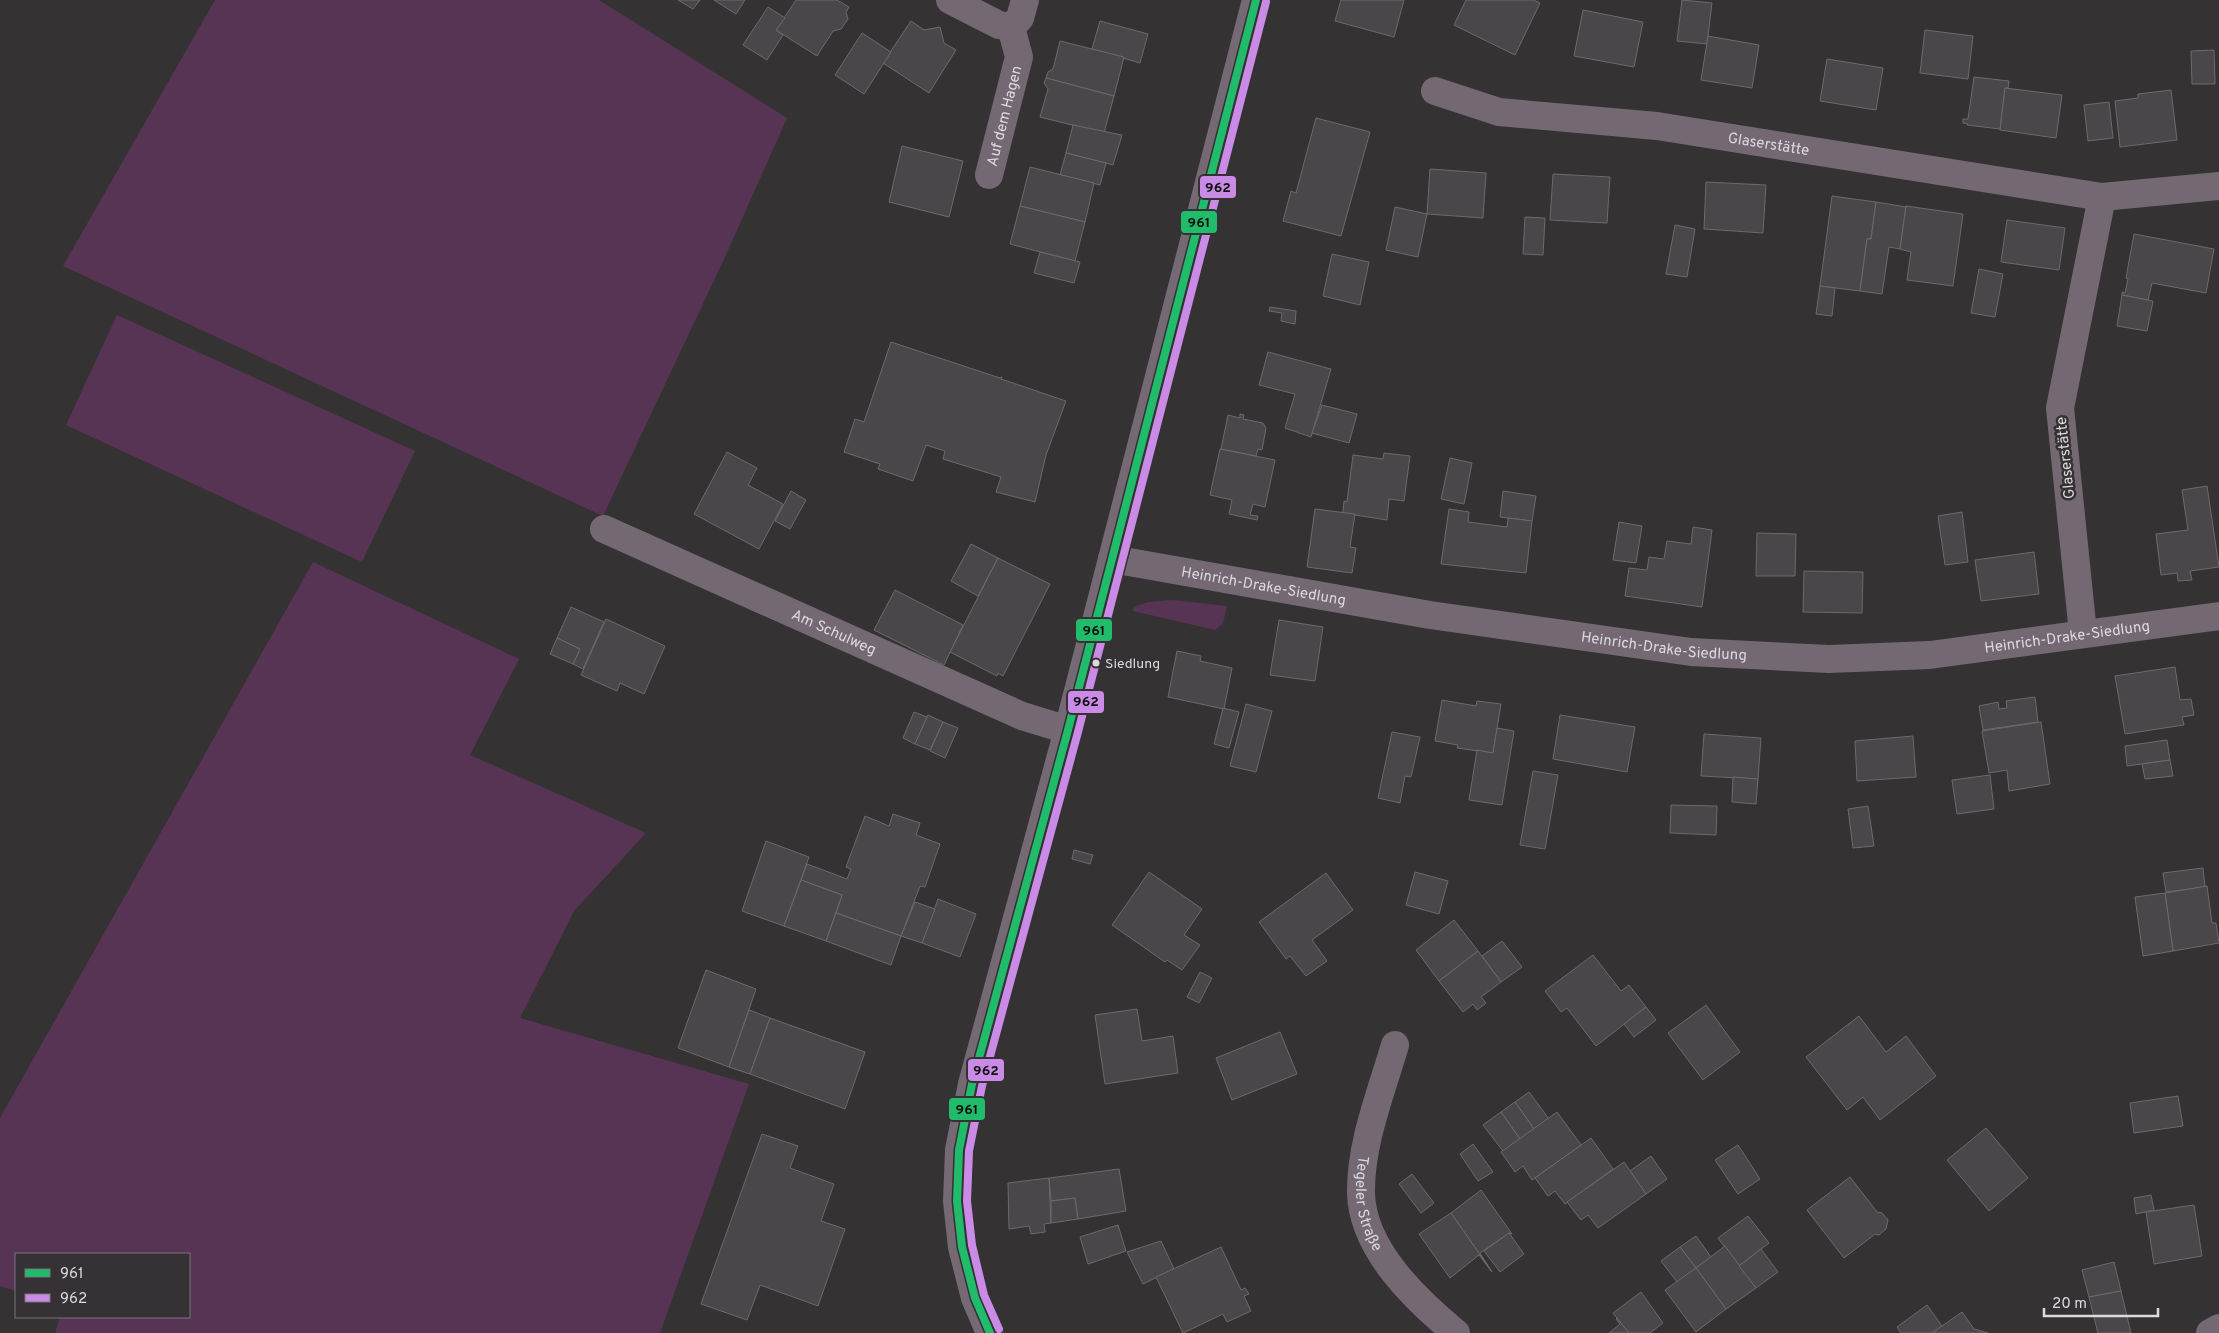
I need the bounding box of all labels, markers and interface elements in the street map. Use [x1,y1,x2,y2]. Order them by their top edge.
street label: Auf dem Hagen [984,64,1027,169]
street label: Glaserstätte [1726,129,1811,161]
line badge: 962 [1199,175,1237,199]
text: 962 [1205,180,1231,197]
line badge: 961 [1180,210,1218,234]
text: 961 [1188,215,1210,232]
street label: Glaserstätte [2053,416,2080,500]
street label: Heinrich-Drake-Siedlung [1180,563,1347,611]
street label: Am Schulweg [788,606,879,661]
street label: Heinrich-Drake-Siedlung [1983,617,2151,659]
line badge: 961 [1075,618,1113,642]
text: 961 [1083,623,1105,640]
street label: Heinrich-Drake-Siedlung [1580,629,1747,666]
place label: Siedlung [1105,656,1160,673]
marker: Siedlung [1091,658,1101,668]
line badge: 962 [1067,690,1105,714]
text: 962 [1073,694,1099,711]
line badge: 962 [967,1058,1005,1082]
text: 962 [973,1063,999,1080]
line badge: 961 [948,1097,986,1121]
text: 961 [956,1102,978,1119]
street label: Tegeler Straße [1350,1154,1386,1255]
legend [15,1253,190,1318]
text: 961 [60,1265,84,1284]
scale bar [2044,1286,2158,1318]
text: 962 [60,1290,87,1309]
text: 20 m [2052,1295,2087,1314]

